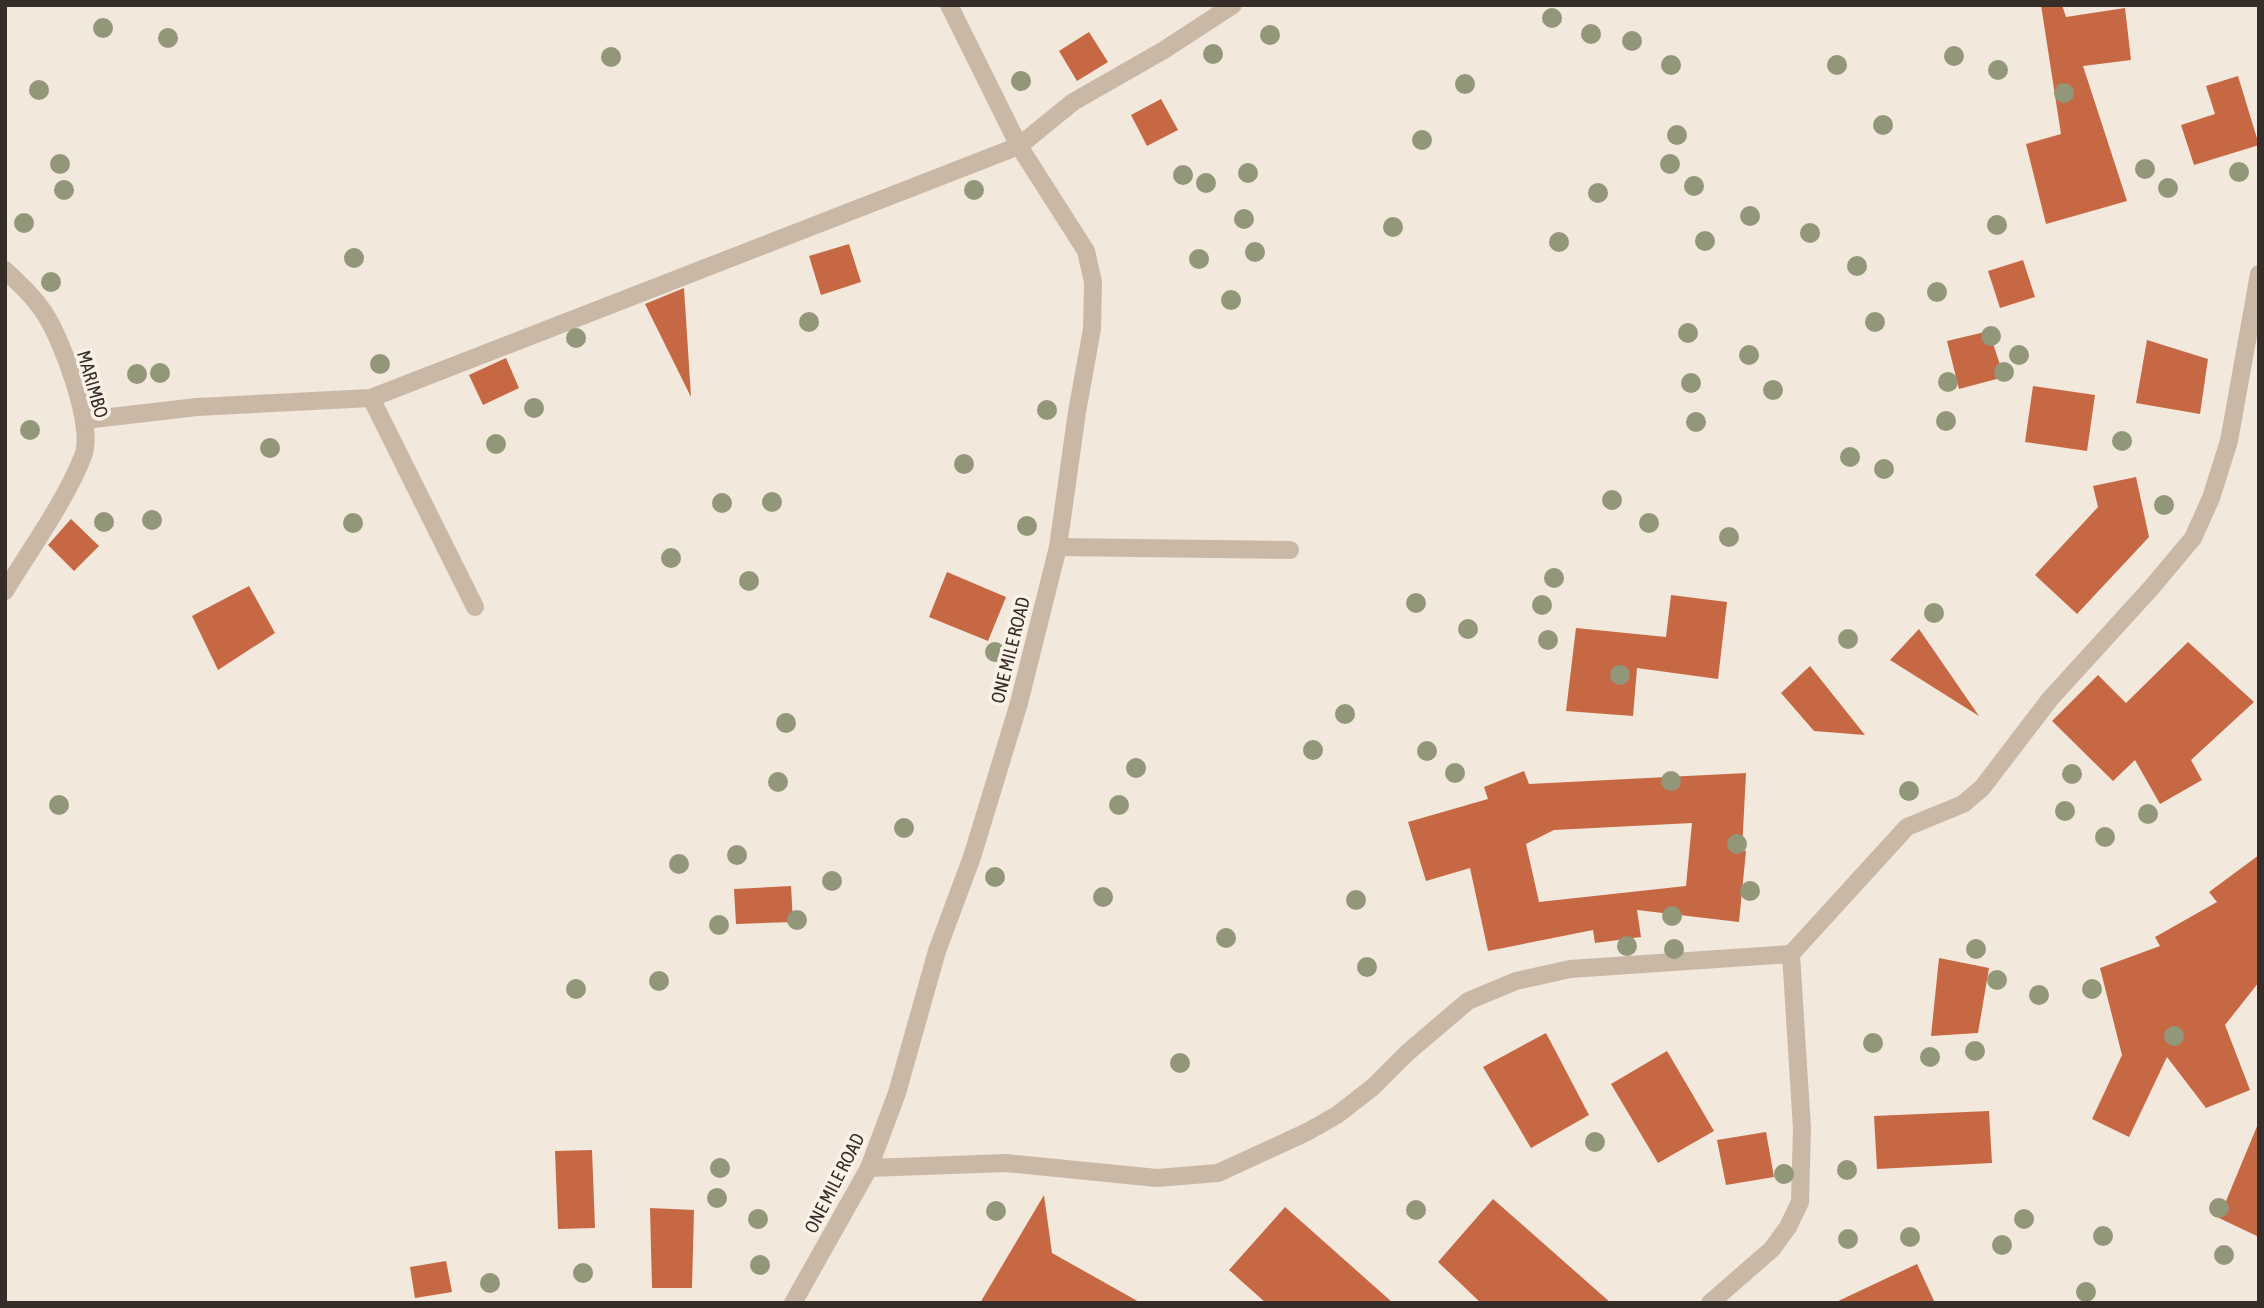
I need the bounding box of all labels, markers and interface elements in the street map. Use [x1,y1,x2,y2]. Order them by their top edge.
street label: MARIMBO [73,348,113,420]
street label: ONE MILE ROAD [986,594,1034,706]
street label: ONE MILE ROAD [799,1129,869,1237]

